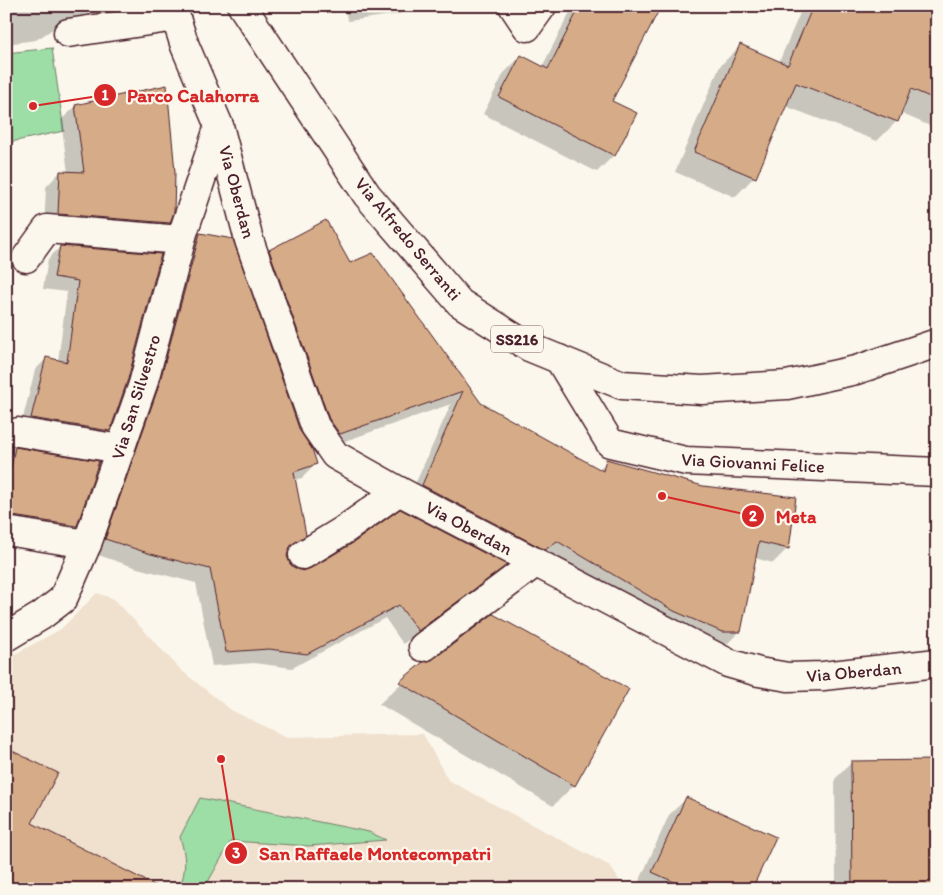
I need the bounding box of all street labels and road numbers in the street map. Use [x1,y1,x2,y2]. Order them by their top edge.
street label: Via Oberdan [214,143,260,241]
street label: Via Alfredo Serranti [350,173,466,305]
road number: SS216 [491,326,543,352]
street label: Via San Silvestro [107,332,165,462]
street label: Via Giovanni Felice [681,448,825,478]
street label: Via Oberdan [422,496,516,560]
street label: Via Oberdan [806,657,902,687]

